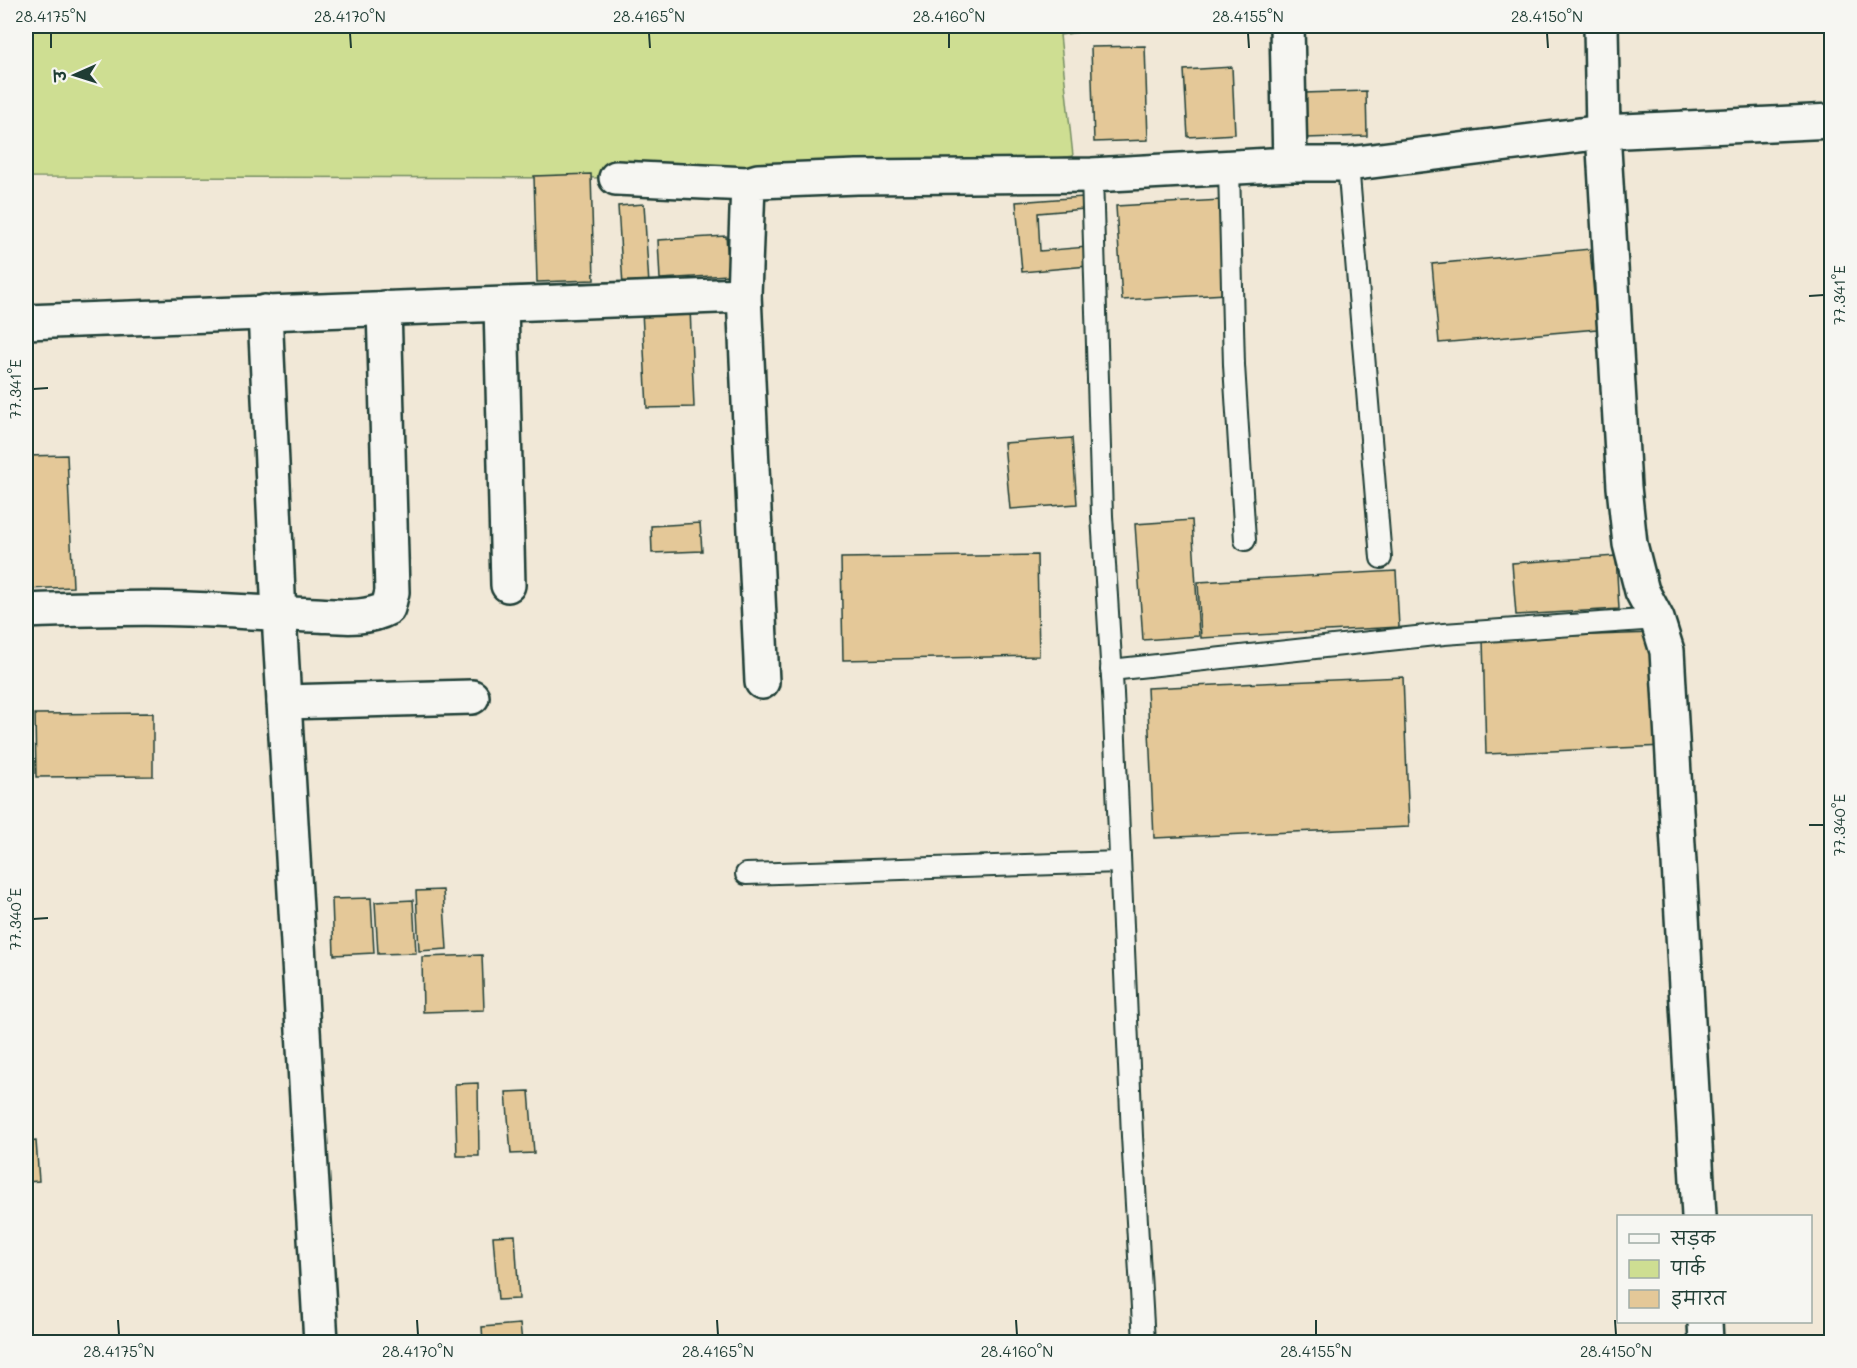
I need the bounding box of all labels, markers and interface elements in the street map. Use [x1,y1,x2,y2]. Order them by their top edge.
text: 28.4175°N [15,6,87,26]
text: 28.4170°N [314,6,386,26]
text: 28.4165°N [613,6,685,26]
text: 28.4160°N [913,6,985,26]
text: 28.4155°N [1212,6,1284,26]
text: 28.4150°N [1511,6,1583,26]
north arrow [45,45,105,105]
text: उ [49,69,70,84]
text: 77.341°E [1829,265,1849,325]
text: 77.341°E [5,359,25,419]
text: 77.340°E [1829,793,1849,856]
text: 77.340°E [5,887,25,950]
legend [1617,1215,1812,1323]
text: सड़क [1670,1226,1716,1250]
text: पार्क [1670,1255,1706,1280]
text: इमारत [1671,1286,1727,1310]
text: 28.4175°N [83,1341,155,1361]
text: 28.4170°N [382,1341,454,1361]
text: 28.4165°N [682,1341,754,1361]
text: 28.4160°N [981,1341,1053,1361]
text: 28.4155°N [1280,1341,1352,1361]
text: 28.4150°N [1580,1341,1652,1361]

